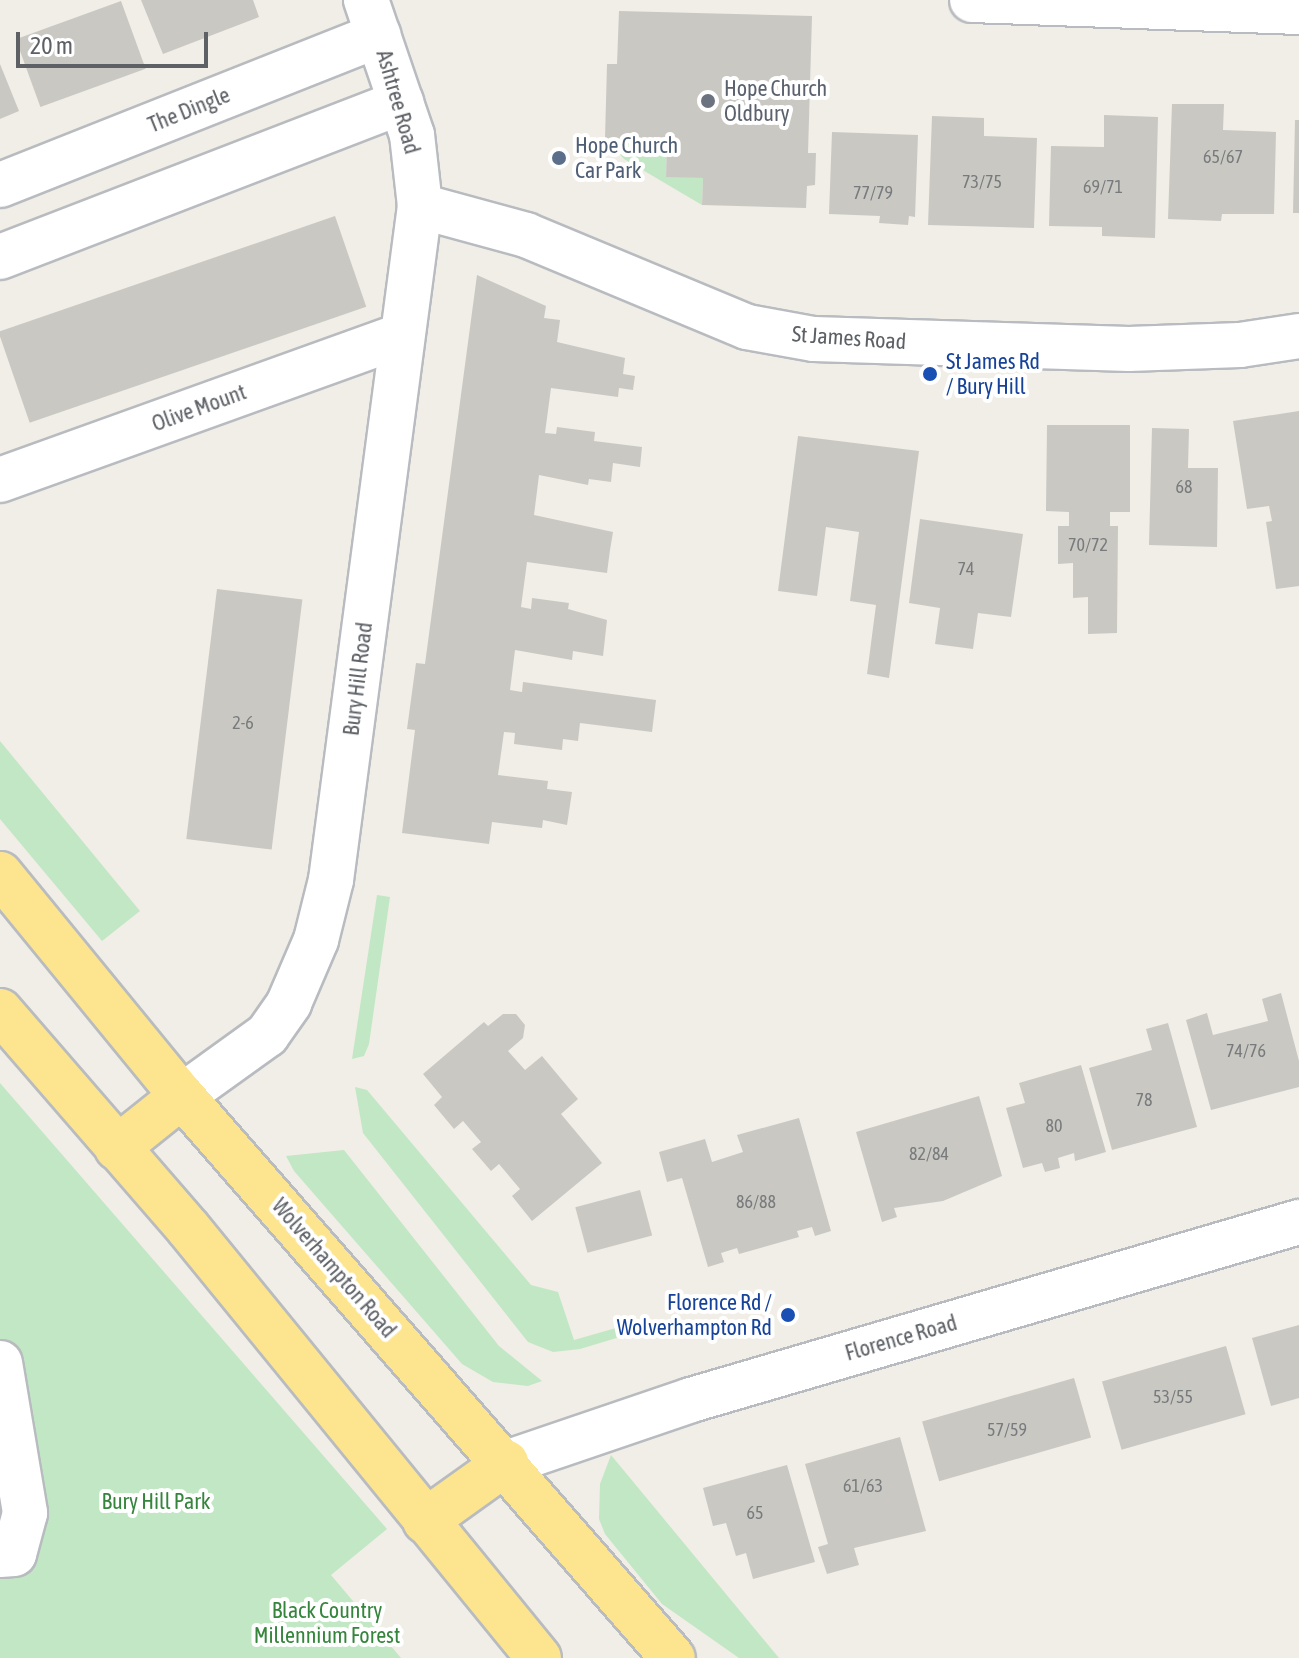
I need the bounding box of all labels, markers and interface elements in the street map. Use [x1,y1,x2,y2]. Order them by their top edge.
scale bar [20,16,212,66]
text: 20 m [30,32,73,59]
street label: Ashtree Road [371,47,425,157]
place label: Hope Church Oldbury [724,75,827,126]
street label: The Dingle [144,82,234,138]
marker: Hope Church Oldbury [699,92,717,110]
place label: Hope Church Car Park [575,132,678,184]
house number: 65/67 [1203,146,1243,168]
marker: Hope Church Car Park [550,149,568,167]
house number: 73/75 [962,171,1002,193]
house number: 69/71 [1083,176,1123,198]
house number: 77/79 [853,182,893,204]
street label: St James Road [791,321,907,355]
place label: St James Rd / Bury Hill [946,348,1040,400]
marker: St James Rd / Bury Hill [921,365,939,383]
street label: Olive Mount [148,379,250,437]
house number: 68 [1176,476,1192,498]
house number: 70/72 [1068,534,1108,556]
house number: 74 [958,558,974,580]
street label: Bury Hill Road [338,621,378,737]
house number: 2-6 [232,712,254,734]
house number: 74/76 [1226,1040,1266,1062]
house number: 78 [1136,1089,1152,1111]
house number: 80 [1046,1115,1062,1137]
house number: 82/84 [909,1143,949,1165]
house number: 86/88 [736,1191,776,1213]
street label: Wolverhampton Road [266,1193,402,1343]
place label: Florence Rd / Wolverhampton Rd [617,1289,772,1340]
marker: Florence Rd / Wolverhampton Rd [779,1306,797,1324]
street label: Florence Road [842,1309,960,1367]
house number: 53/55 [1153,1386,1193,1408]
house number: 57/59 [987,1419,1027,1441]
house number: 61/63 [843,1475,883,1497]
park label: Bury Hill Park [102,1489,210,1515]
house number: 65 [747,1502,763,1524]
park label: Black Country Millennium Forest [254,1597,400,1648]

